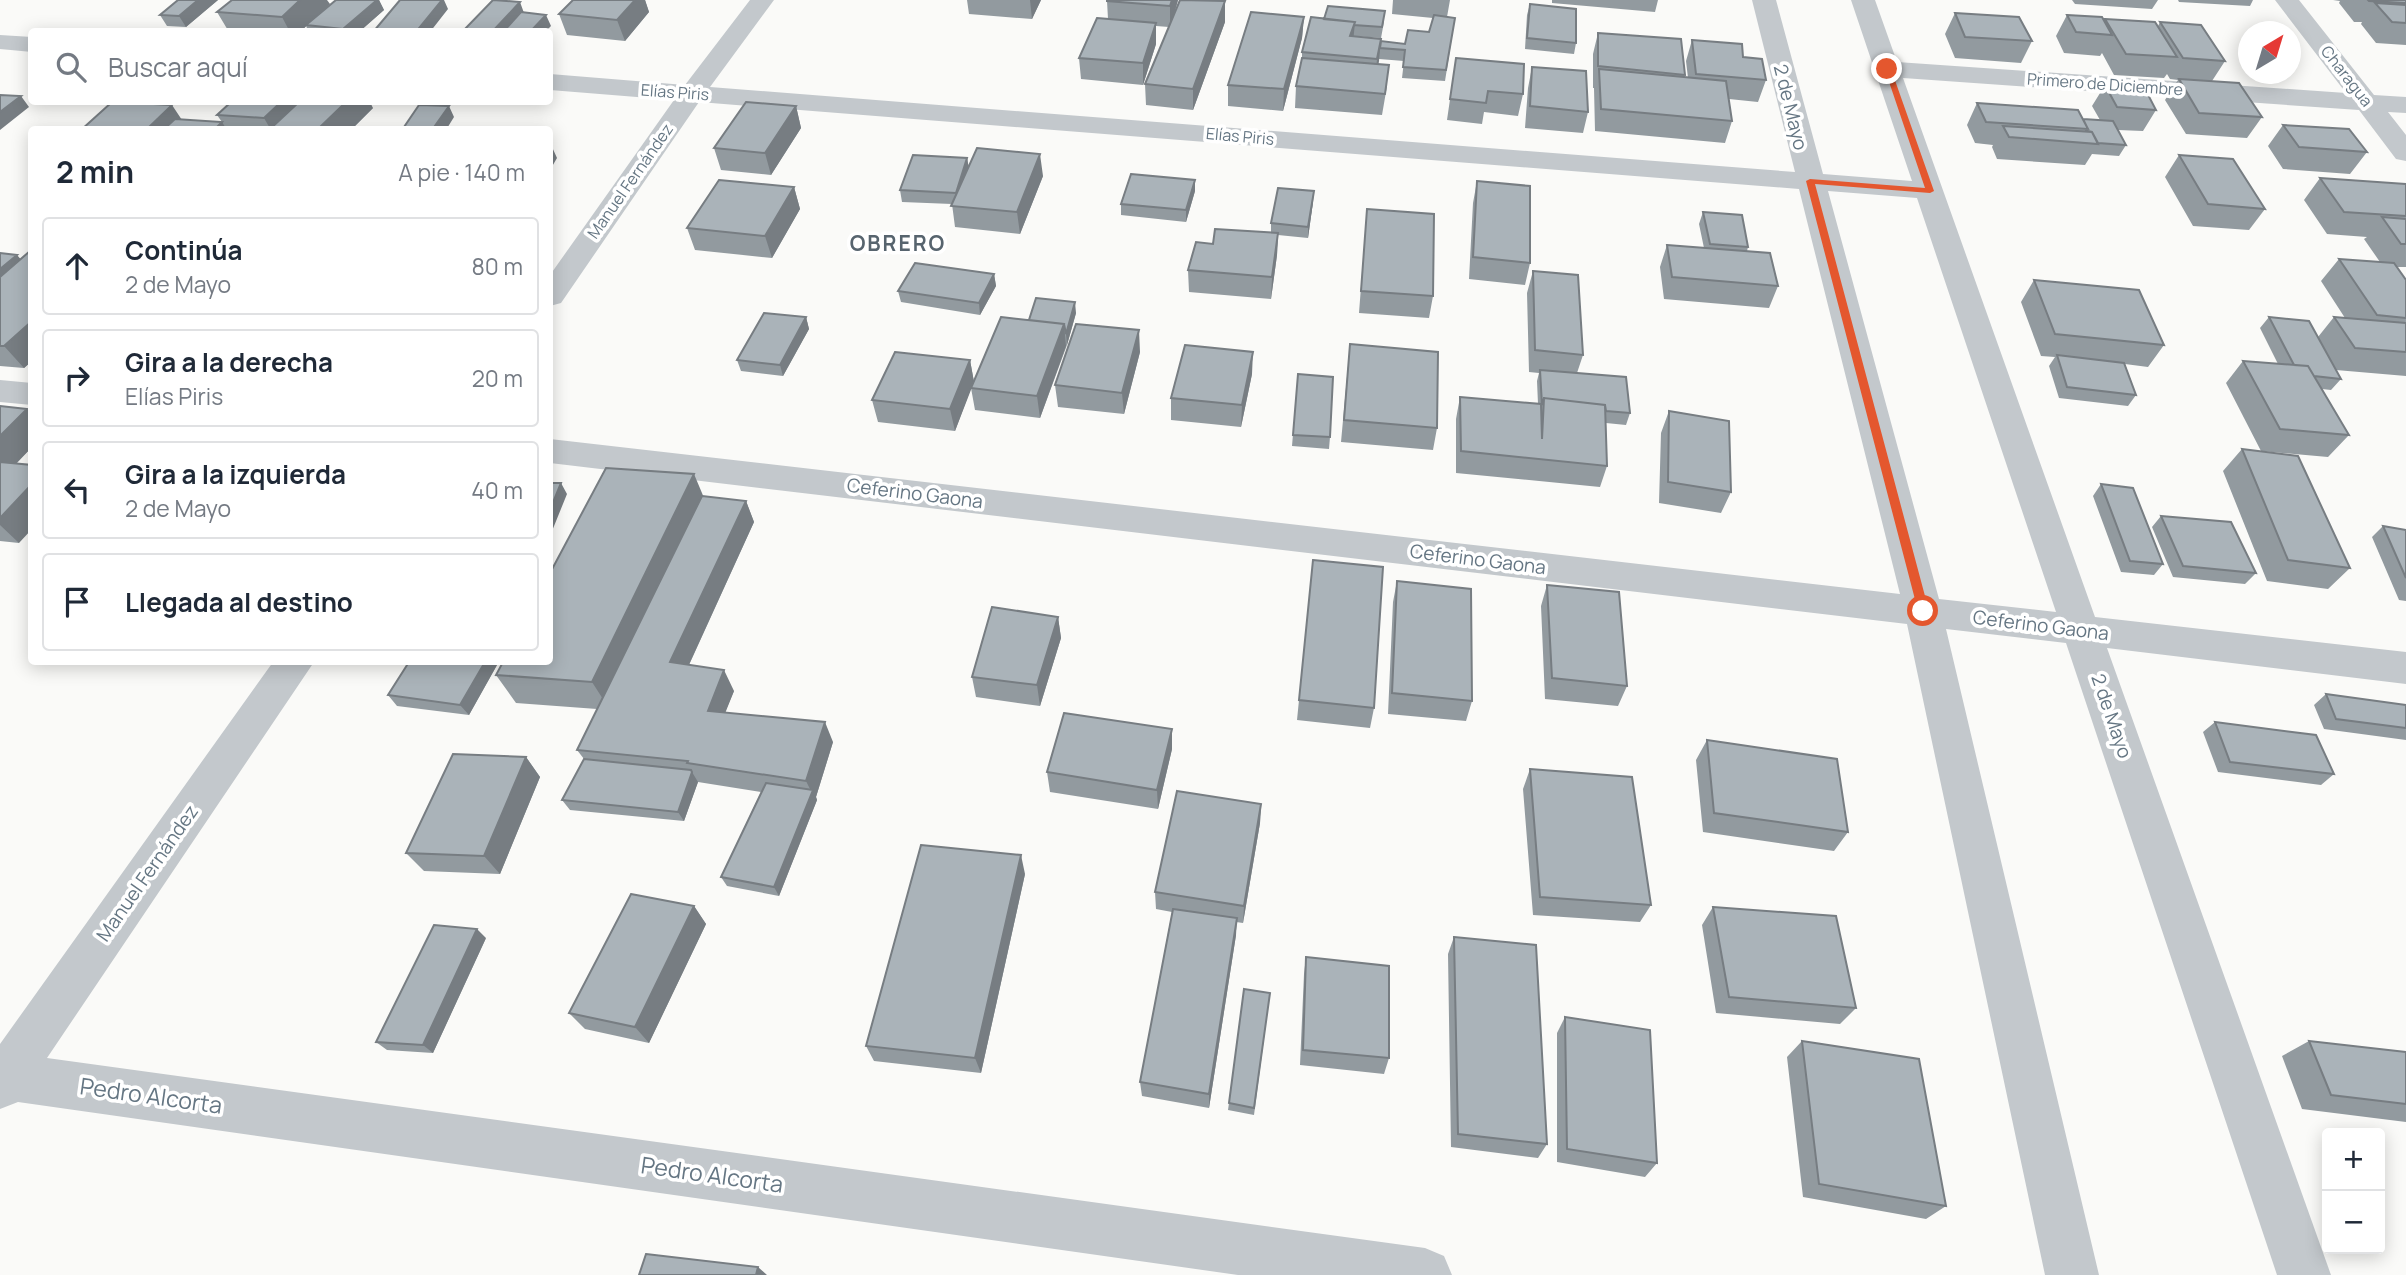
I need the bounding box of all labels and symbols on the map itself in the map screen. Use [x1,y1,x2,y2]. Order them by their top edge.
north arrow [2238,21,2301,84]
street label: Charagua [2316,41,2378,111]
route end [1871,53,1902,84]
street label: 2 de Mayo [1768,61,1814,153]
street label: Primero de Diciembre [2026,68,2184,100]
street label: Elías Piris [640,79,710,105]
street label: Manuel Fernández [582,119,678,243]
street label: Elías Piris [1205,122,1275,150]
district label: OBRERO [850,229,946,257]
street label: Ceferino Gaona [846,472,984,514]
street label: Ceferino Gaona [1409,538,1547,580]
route start [1907,595,1938,626]
street label: Ceferino Gaona [1972,604,2110,646]
street label: 2 de Mayo [2085,670,2139,762]
street label: Manuel Fernández [90,800,204,946]
street label: Pedro Alcorta [78,1069,224,1121]
street label: Pedro Alcorta [639,1148,785,1200]

